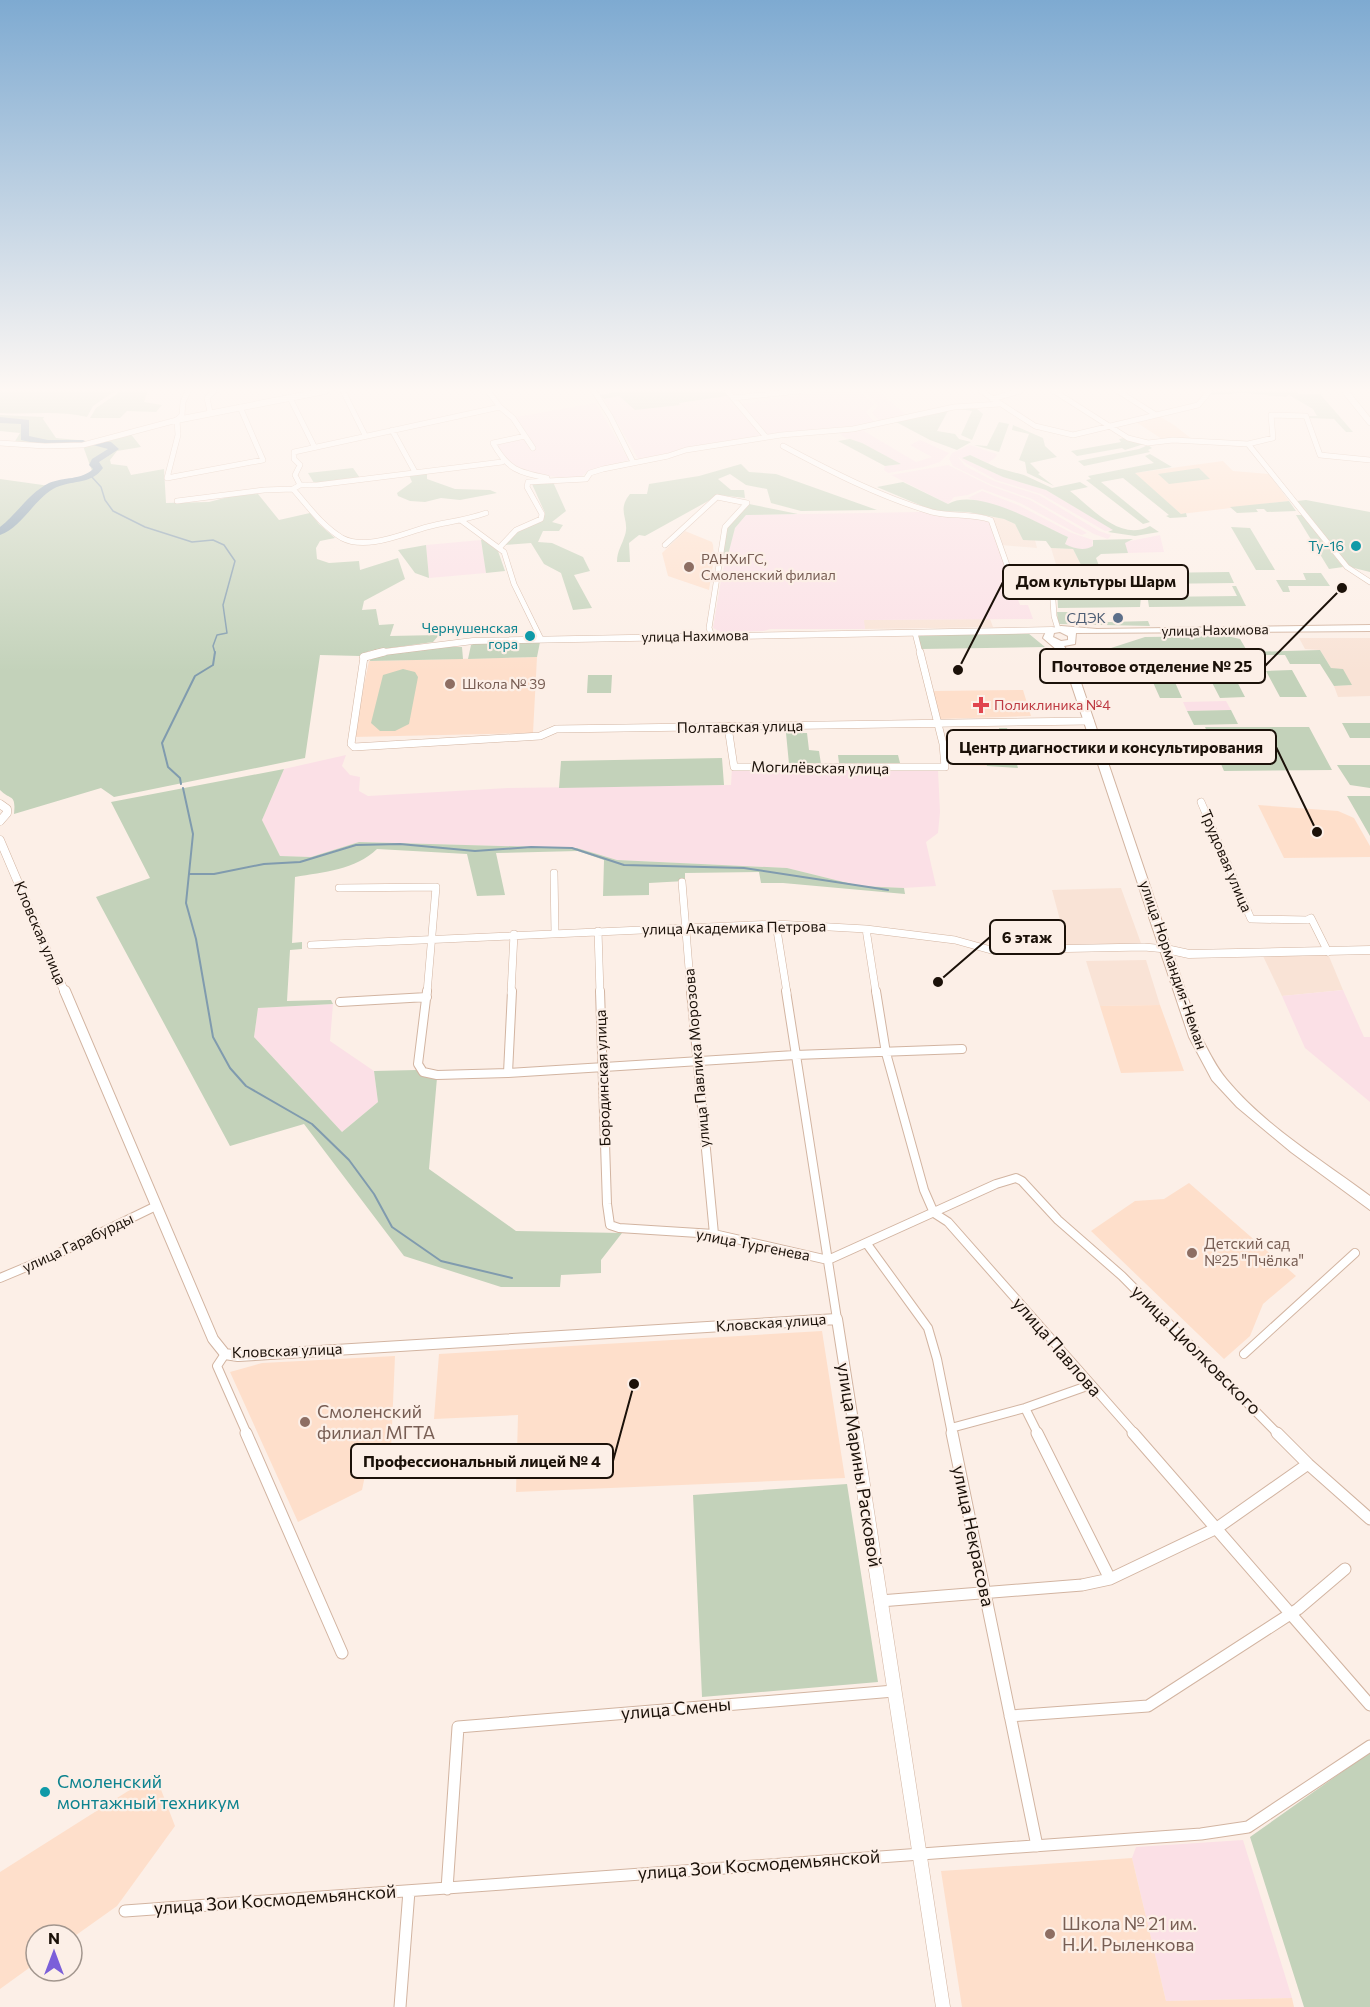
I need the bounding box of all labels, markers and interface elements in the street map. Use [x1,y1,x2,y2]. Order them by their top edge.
place label: Ту-16 [1308,537,1344,554]
marker: Ту-16 [1349,539,1363,553]
place label: РАНХиГС, Смоленский филиал [701,550,836,583]
marker: РАНХиГС, Смоленский филиал [682,560,696,574]
callout: Дом культуры Шарм [1003,565,1188,599]
text: Дом культуры Шарм [1016,571,1176,590]
place label: СДЭК [1066,609,1106,626]
marker: СДЭК [1111,611,1125,625]
place label: Чернушенская гора [422,619,518,652]
street label: улица Нахимова [1161,620,1269,639]
street label: улица Нахимова [641,626,749,645]
marker: Чернушенская гора [523,629,537,643]
callout: Почтовое отделение № 25 [1040,649,1265,683]
text: Почтовое отделение № 25 [1052,656,1252,675]
place label: Школа № 39 [462,675,546,692]
marker: Школа № 39 [443,677,457,691]
marker: Поликлиника №4 [972,696,990,714]
place label: Поликлиника №4 [994,696,1111,713]
street label: Полтавская улица [677,716,803,736]
callout: Центр диагностики и консультирования [947,730,1276,764]
text: Центр диагностики и консультирования [959,737,1263,756]
street label: Могилёвская улица [751,757,889,777]
street label: Трудовая улица [1197,807,1257,915]
street label: Кловская улица [11,878,71,987]
street label: улица Нормандия-Неман [1137,878,1211,1052]
street label: улица Академика Петрова [642,916,826,938]
callout: 6 этаж [990,920,1065,954]
text: 6 этаж [1002,927,1053,946]
street label: улица Павлика Морозова [679,968,713,1148]
street label: Бородинская улица [591,1009,613,1147]
street label: улица Гарабурды [19,1208,136,1276]
street label: улица Тургенева [695,1224,812,1264]
place label: Детский сад №25 "Пчёлка" [1204,1234,1304,1269]
marker: Детский сад №25 "Пчёлка" [1185,1246,1199,1260]
street label: улица Циолковского [1127,1280,1266,1419]
street label: улица Павлова [1008,1292,1107,1401]
street label: Кловская улица [715,1309,827,1335]
street label: Кловская улица [231,1339,343,1361]
street label: улица Марины Расковой [833,1361,887,1569]
place label: Смоленский филиал МГТА [317,1400,435,1443]
marker: Смоленский филиал МГТА [298,1415,312,1429]
callout: Профессиональный лицей № 4 [351,1444,613,1478]
text: Профессиональный лицей № 4 [363,1451,601,1470]
street label: улица Некрасова [948,1463,1000,1608]
street label: улица Смены [620,1692,732,1724]
place label: Смоленский монтажный техникум [57,1770,240,1813]
marker: Смоленский монтажный техникум [38,1785,52,1799]
street label: улица Зои Космодемьянской [637,1845,881,1883]
street label: улица Зои Космодемьянской [153,1880,397,1918]
place label: Школа № 21 им. Н.И. Рыленкова [1062,1912,1197,1955]
north arrow [24,1923,84,1983]
marker: Школа № 21 им. Н.И. Рыленкова [1043,1927,1057,1941]
text: N [48,1928,60,1947]

